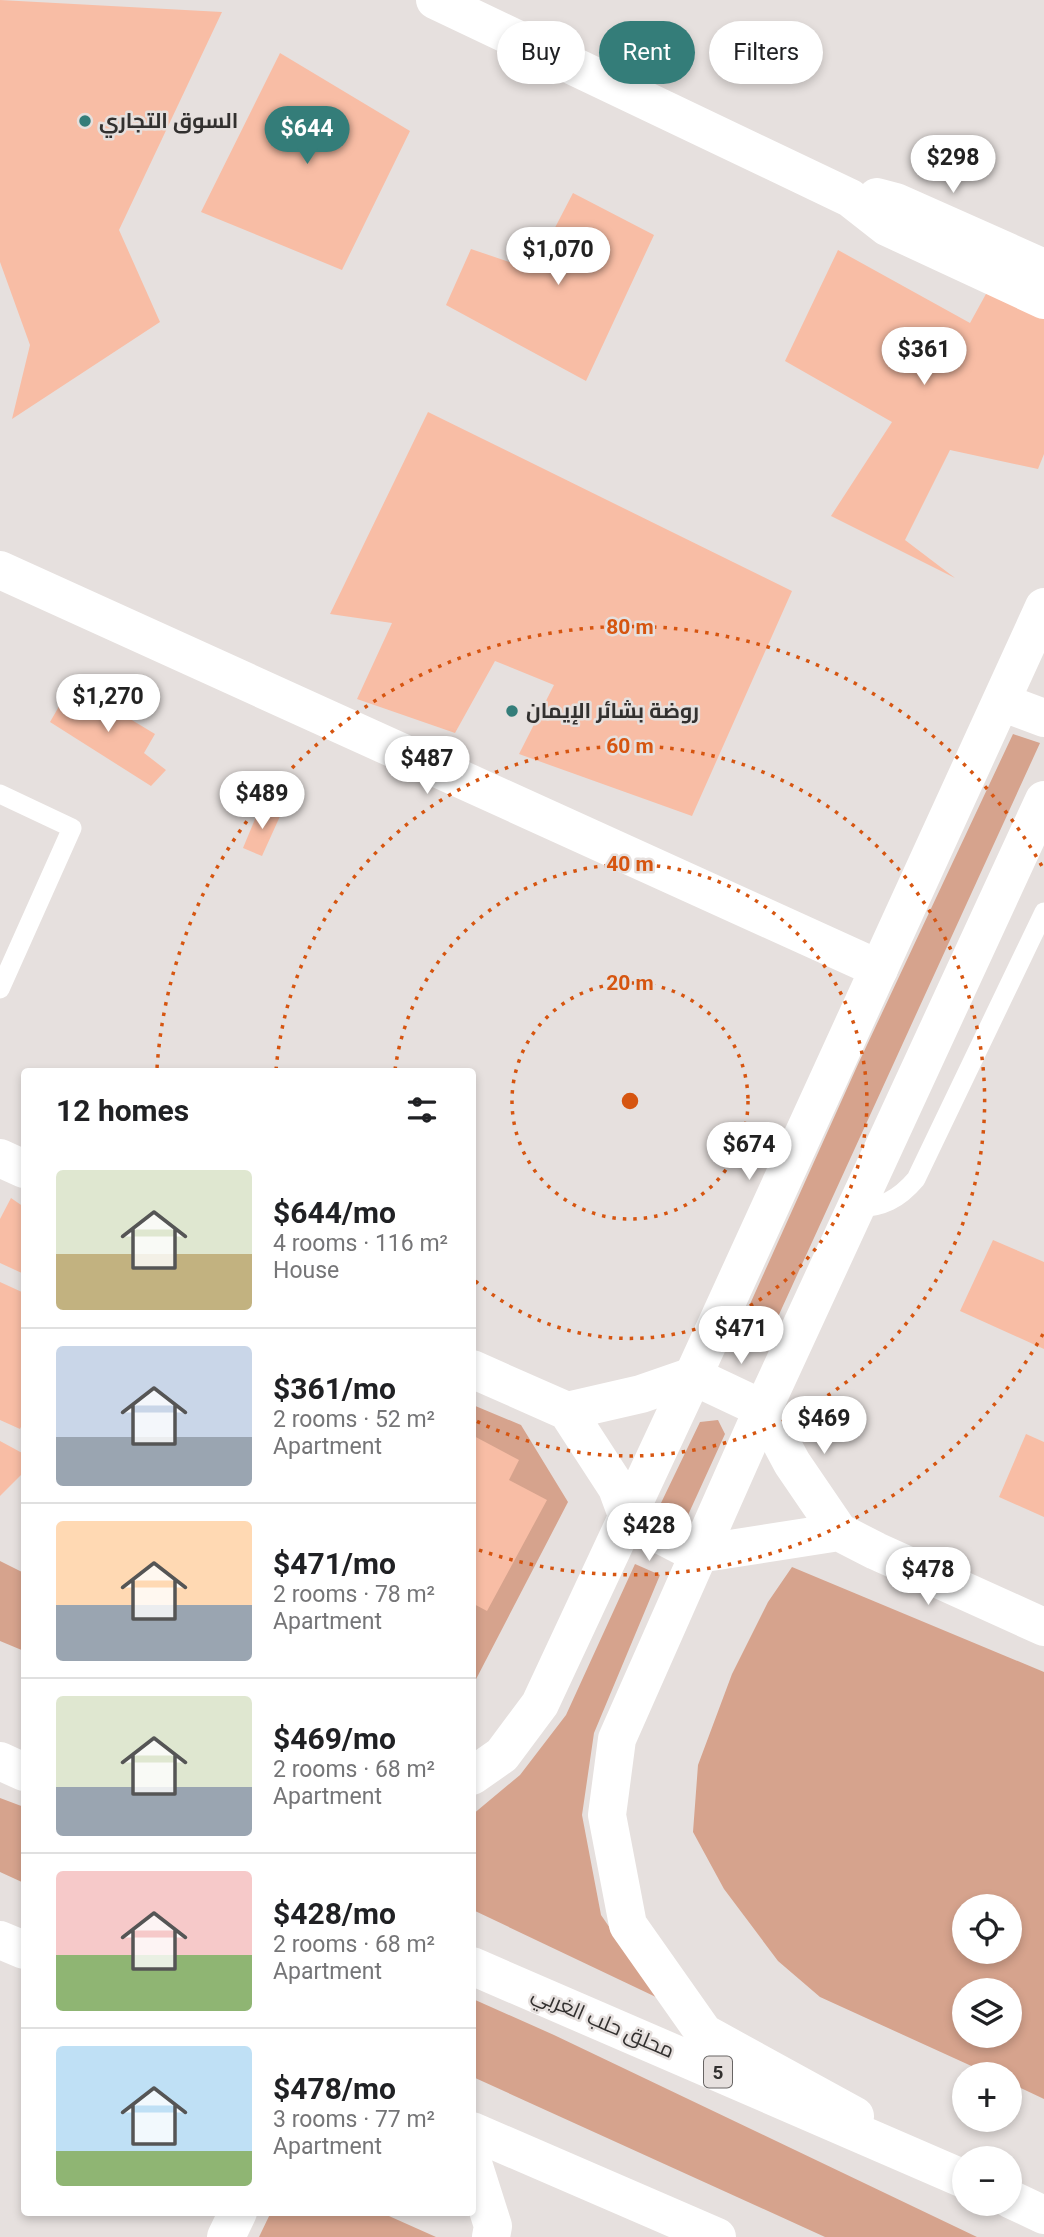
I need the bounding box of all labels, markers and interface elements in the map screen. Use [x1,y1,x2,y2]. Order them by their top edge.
chip: Buy [497,21,585,84]
chip: Rent [599,21,695,84]
chip: Filters [709,21,823,84]
pin: $644 [266,106,348,166]
place label: السوق التجاري [99,109,238,138]
marker: السوق التجاري [77,113,93,129]
text: $644 [281,115,333,142]
pin: $298 [912,136,994,195]
text: $298 [927,144,979,171]
pin: $1,070 [501,228,615,287]
text: $1,070 [522,236,594,263]
pin: $361 [883,328,965,387]
text: $361 [898,336,950,363]
text: 80 m [606,615,654,639]
pin: $1,270 [51,674,165,734]
text: $1,270 [72,683,144,710]
place label: روضة بشائر الإيمان [526,699,699,725]
marker: روضة بشائر الإيمان [504,703,520,719]
text: 60 m [606,734,654,758]
pin: $487 [386,736,468,796]
text: $487 [401,745,453,772]
pin: $489 [221,772,303,831]
text: $489 [236,780,288,807]
text: 40 m [606,852,654,876]
text: 20 m [606,971,654,995]
centre of rings [618,1089,642,1113]
icon: filters [403,1091,441,1129]
text: 12 homes [56,1093,189,1128]
pin: $674 [708,1122,790,1182]
text: $674 [723,1131,775,1158]
text: $644/mo [273,1195,396,1230]
icon: home [112,1198,196,1282]
text: 4 rooms · 116 m² [273,1230,448,1257]
text: House [273,1257,339,1284]
pin: $471 [700,1306,782,1366]
text: $471 [715,1315,767,1342]
text: $361/mo [273,1371,396,1406]
icon: home [112,1374,196,1458]
pin: $469 [783,1396,865,1456]
text: $469 [798,1405,850,1432]
text: 2 rooms · 52 m² [273,1406,435,1433]
text: Apartment [273,1433,382,1460]
pin: $428 [608,1504,690,1563]
text: $428 [623,1512,675,1539]
text: $471/mo [273,1546,396,1581]
pin: $478 [887,1548,969,1607]
icon: home [112,1549,196,1633]
text: $478 [902,1556,954,1583]
text: 2 rooms · 78 m² [273,1581,435,1608]
text: Apartment [273,1608,382,1635]
text: $469/mo [273,1721,396,1756]
icon: home [112,1724,196,1808]
text: 2 rooms · 68 m² [273,1756,435,1783]
text: Apartment [273,1783,382,1810]
map controls [952,1894,1022,2216]
button: locate [952,1894,1022,1964]
text: $428/mo [273,1896,396,1931]
icon: home [112,1899,196,1983]
text: 2 rooms · 68 m² [273,1931,435,1958]
text: Apartment [273,1958,382,1985]
button: layers [952,1978,1022,2048]
street label: محلق حلب الغربي [527,1981,678,2066]
road number: 5 [704,2056,732,2088]
button: + [952,2062,1022,2132]
text: $478/mo [273,2071,396,2106]
icon: home [112,2074,196,2158]
text: 3 rooms · 77 m² [273,2106,435,2133]
text: Apartment [273,2133,382,2160]
button: − [952,2146,1022,2216]

